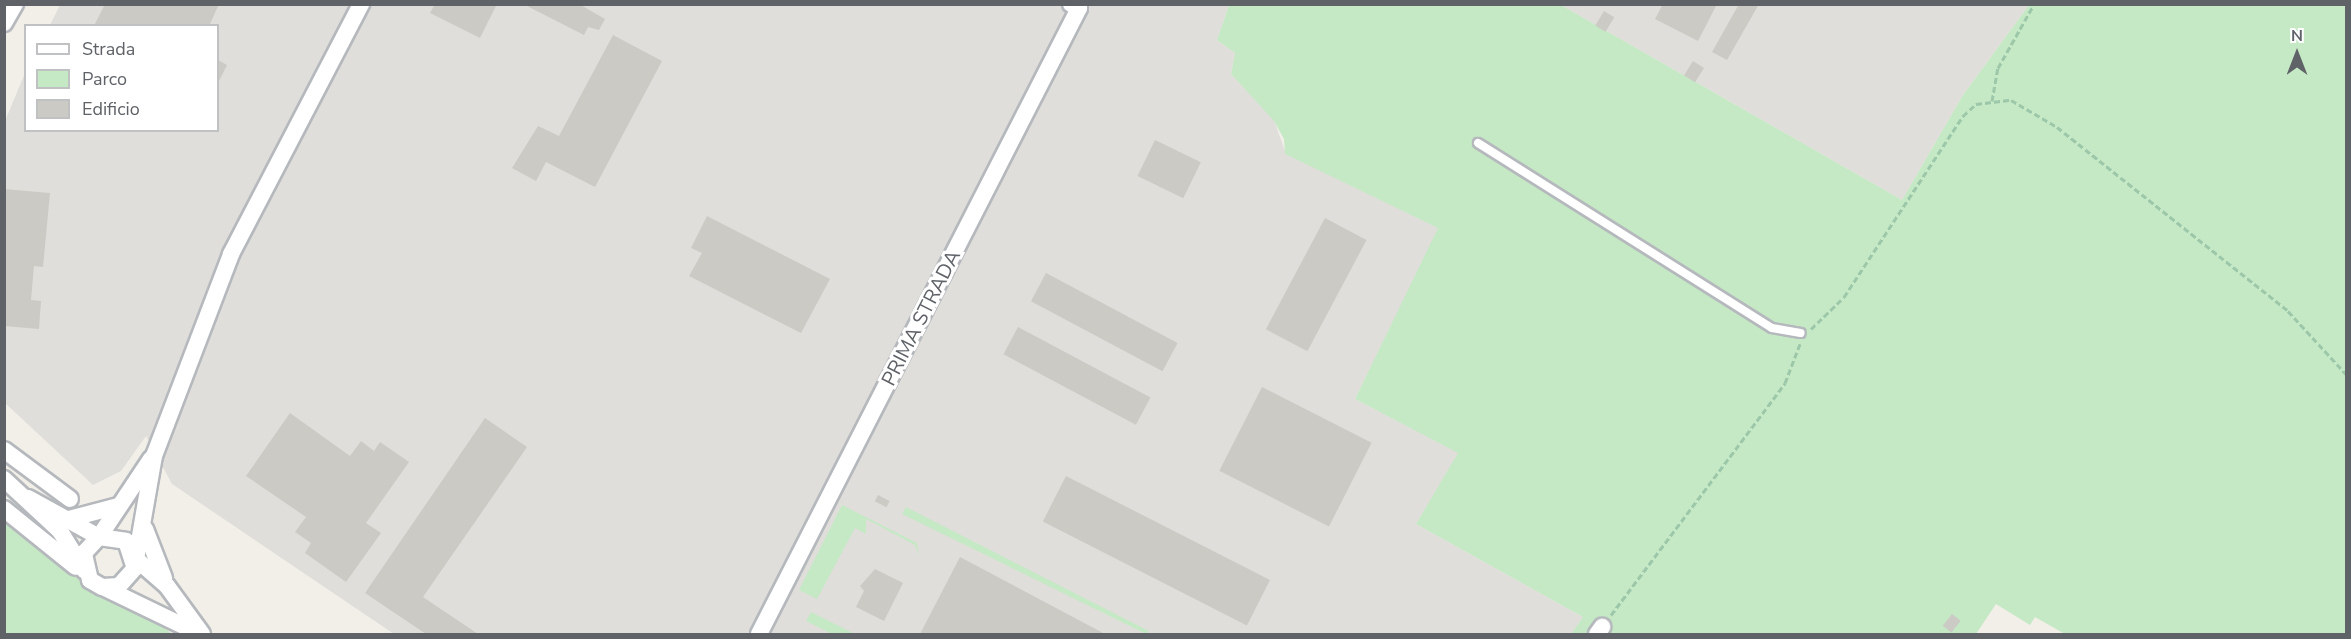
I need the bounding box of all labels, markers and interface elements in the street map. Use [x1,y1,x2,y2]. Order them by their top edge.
legend [24,24,219,132]
north arrow [2267,24,2327,84]
text: N [2291,25,2303,47]
text: Strada [82,37,135,61]
text: Parco [82,67,127,91]
text: Edificio [82,97,140,121]
street label: PRIMA STRADA [877,246,965,390]

